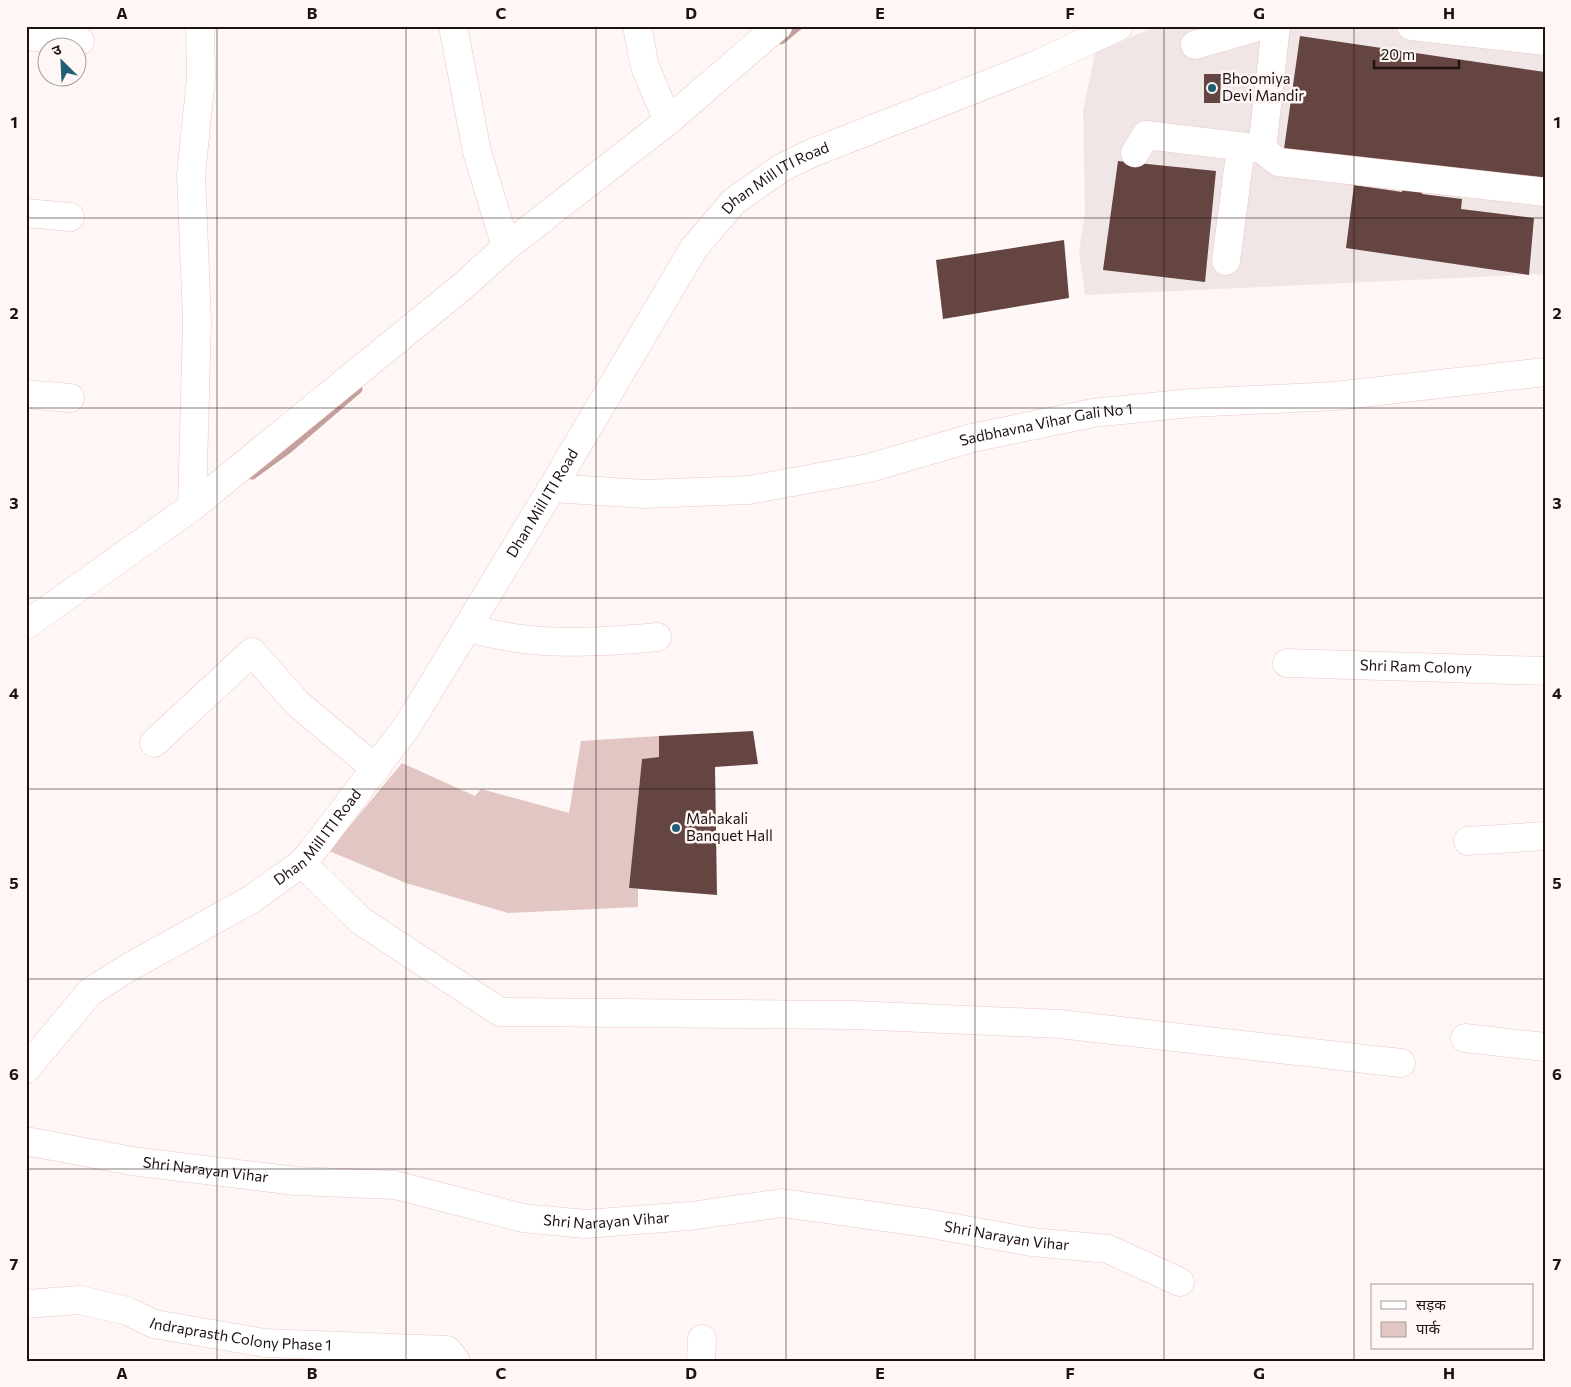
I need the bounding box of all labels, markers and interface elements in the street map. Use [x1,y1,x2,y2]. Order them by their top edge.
text: A [116,3,128,22]
text: B [307,3,318,22]
text: C [496,3,507,22]
text: D [685,3,697,22]
text: E [875,3,885,22]
text: F [1065,3,1075,22]
text: G [1253,3,1265,22]
text: H [1443,3,1455,22]
north arrow [38,38,88,88]
scale bar [1374,38,1458,70]
text: उ [49,40,64,59]
text: 20 m [1381,45,1415,63]
place label: Bhoomiya Devi Mandir [1222,69,1304,104]
marker: Bhoomiya Devi Mandir [1206,82,1218,94]
text: 1 [10,112,18,131]
text: 1 [1553,112,1561,131]
street label: Dhan Mill ITI Road [717,137,831,217]
text: 2 [9,303,19,322]
text: 2 [1552,303,1562,322]
street label: Sadbhavna Vihar Gali No 1 [957,399,1134,449]
street label: Dhan Mill ITI Road [502,445,581,560]
text: 3 [9,493,19,512]
text: 3 [1552,493,1562,512]
street label: Shri Ram Colony [1360,655,1473,677]
text: 4 [9,683,19,702]
text: 4 [1552,683,1562,702]
street label: Dhan Mill ITI Road [270,785,364,888]
place label: Mahakali Banquet Hall [686,809,773,844]
marker: Mahakali Banquet Hall [670,822,682,834]
text: 5 [9,873,19,892]
text: 5 [1552,873,1562,892]
text: 6 [9,1064,19,1083]
text: 6 [1552,1064,1562,1083]
street label: Shri Narayan Vihar [142,1152,270,1186]
street label: Shri Narayan Vihar [543,1208,670,1232]
street label: Shri Narayan Vihar [943,1216,1070,1253]
text: 7 [10,1254,19,1273]
text: 7 [1553,1254,1562,1273]
legend [1371,1284,1534,1350]
text: सड़क [1416,1295,1446,1313]
street label: Indraprasth Colony Phase 1 [147,1313,332,1354]
text: पार्क [1416,1319,1440,1337]
text: A [116,1363,128,1382]
text: B [307,1363,318,1382]
text: C [496,1363,507,1382]
text: D [685,1363,697,1382]
text: E [875,1363,885,1382]
text: F [1065,1363,1075,1382]
text: G [1253,1363,1265,1382]
text: H [1443,1363,1455,1382]

